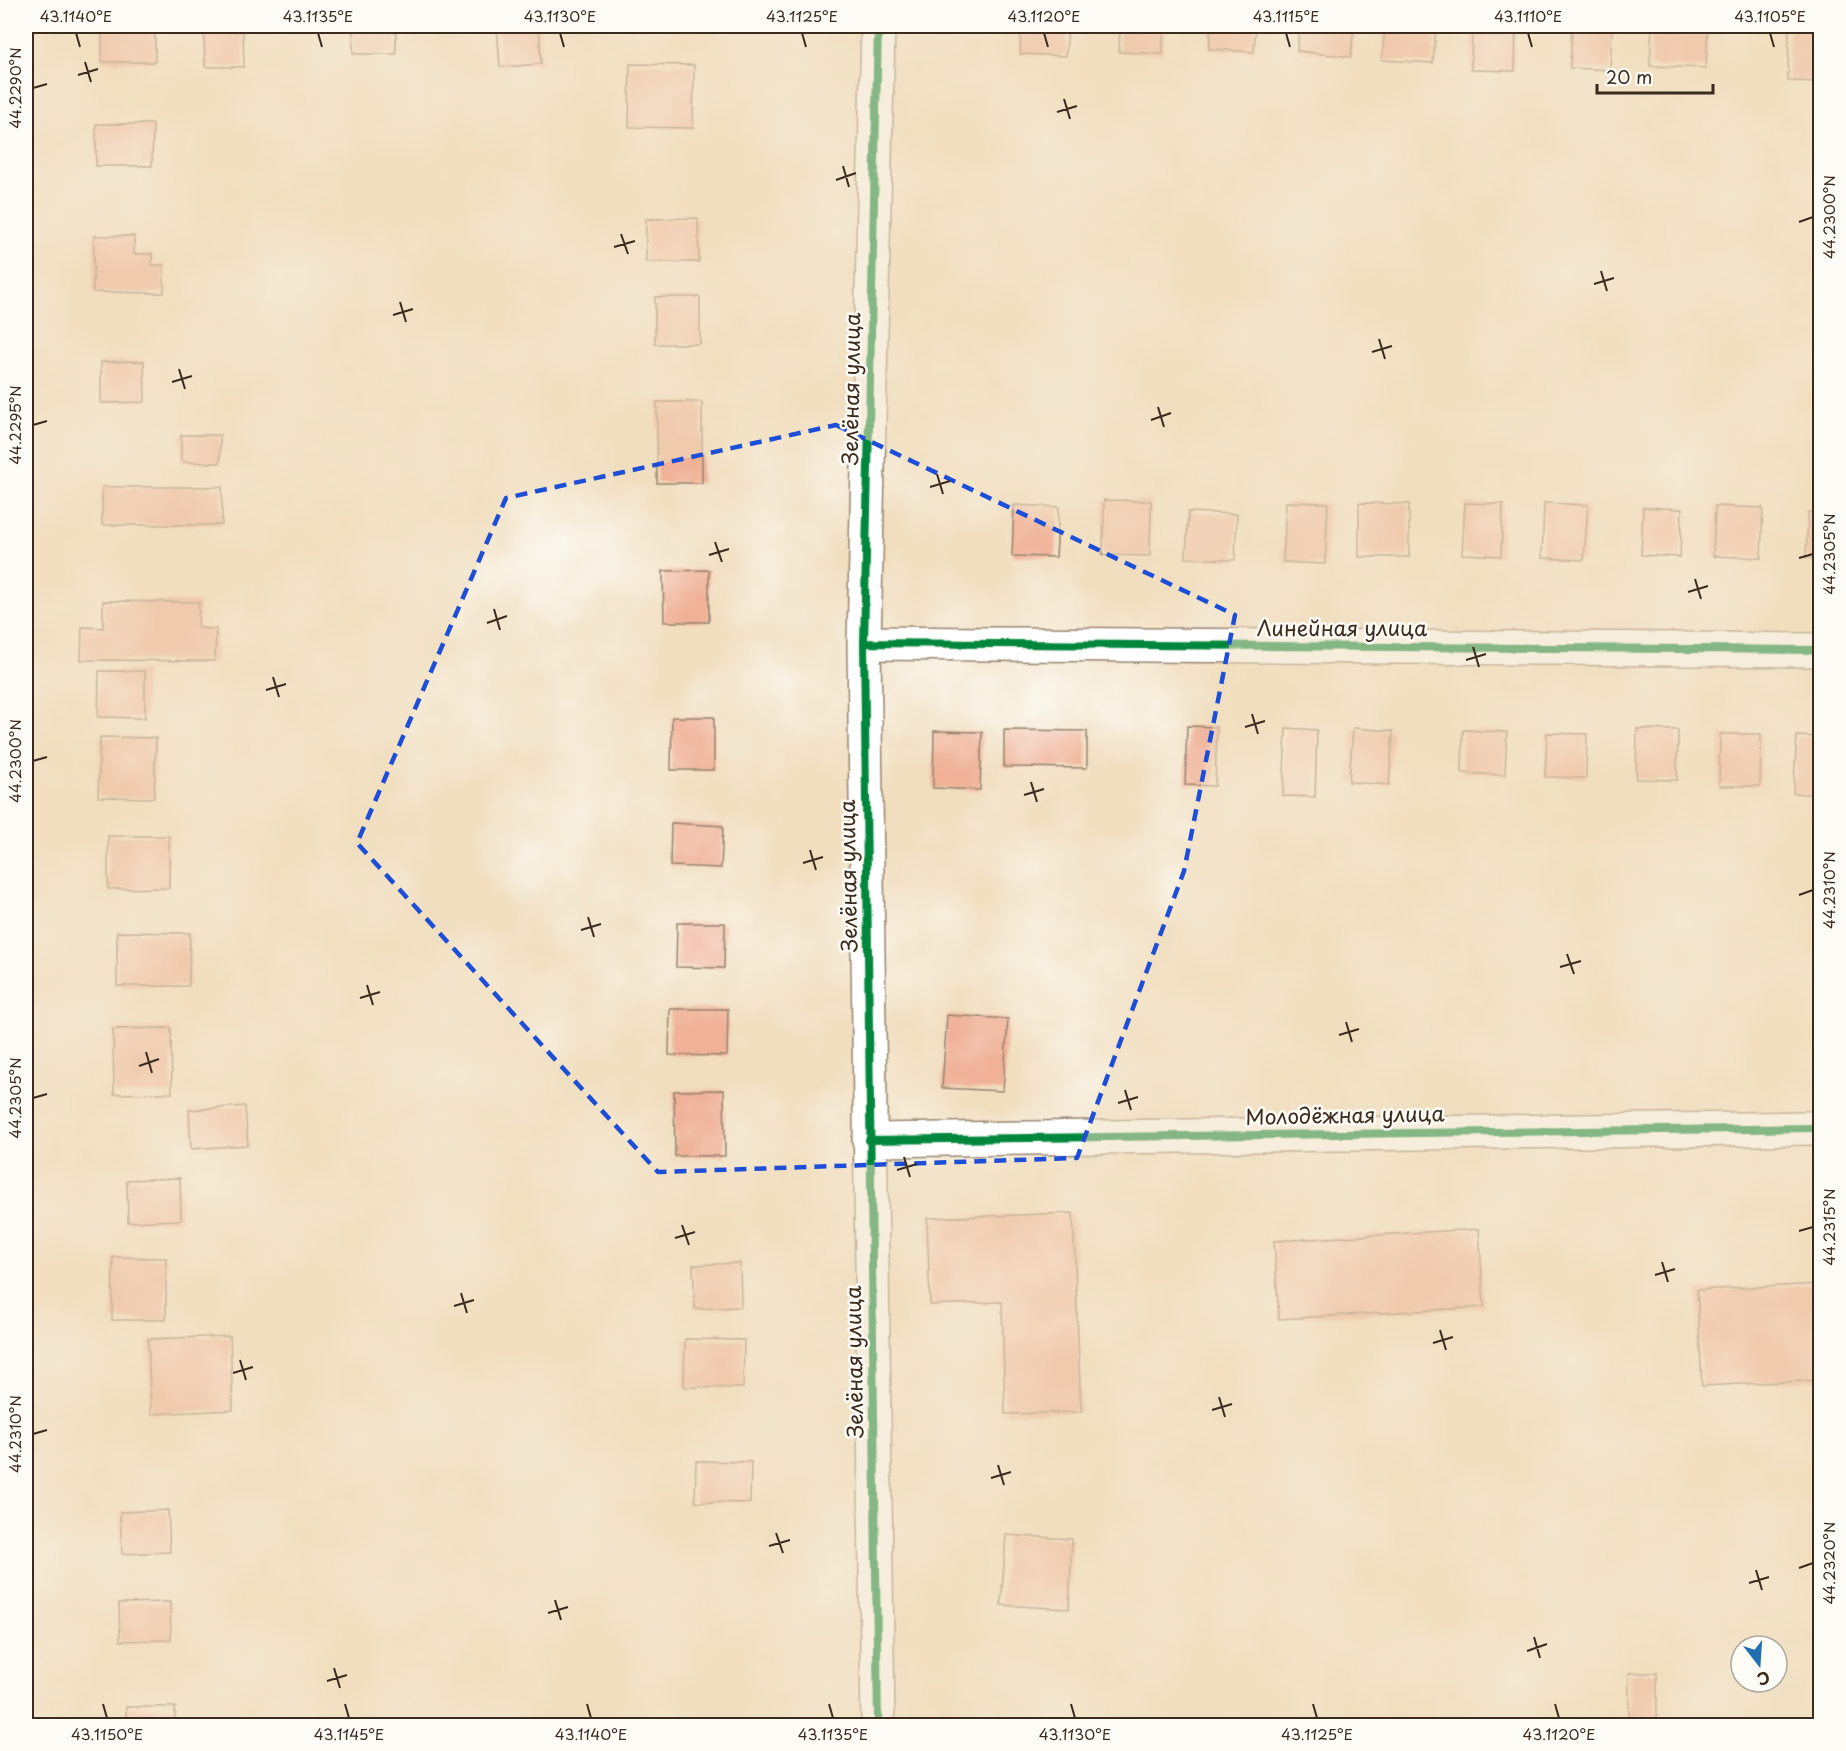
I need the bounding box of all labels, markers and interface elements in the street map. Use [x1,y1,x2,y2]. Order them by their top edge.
text: 43.1140°E [40,4,112,27]
text: 43.1135°E [283,4,353,27]
text: 43.1130°E [524,4,596,27]
text: 43.1125°E [766,4,838,27]
text: 43.1120°E [1008,4,1080,27]
text: 43.1115°E [1253,4,1319,27]
text: 43.1110°E [1494,4,1562,27]
text: 43.1105°E [1734,4,1806,27]
text: 44.2290°N [3,47,26,129]
scale bar [1597,57,1712,95]
text: 20 m [1606,63,1652,90]
text: 44.2300°N [1817,175,1840,259]
street label: Зелёная улица [833,312,867,465]
text: 44.2295°N [3,385,26,465]
text: 44.2305°N [1817,513,1840,595]
street label: Линейная улица [1257,611,1428,643]
text: 44.2300°N [3,719,26,803]
street label: Зелёная улица [830,799,864,953]
text: 44.2310°N [1817,851,1840,929]
text: 44.2305°N [3,1057,26,1139]
street label: Молодёжная улица [1245,1096,1446,1132]
text: 44.2315°N [1817,1188,1840,1266]
street label: Зелёная улица [836,1285,870,1439]
text: 44.2310°N [3,1395,26,1473]
text: 44.2320°N [1817,1521,1840,1605]
north arrow [1729,1634,1789,1694]
text: С [1754,1666,1773,1693]
text: 43.1150°E [71,1722,143,1745]
text: 43.1145°E [314,1722,384,1745]
text: 43.1140°E [555,1722,627,1745]
text: 43.1135°E [798,1722,868,1745]
text: 43.1130°E [1039,1722,1111,1745]
text: 43.1125°E [1281,1722,1353,1745]
text: 43.1120°E [1523,1722,1595,1745]

